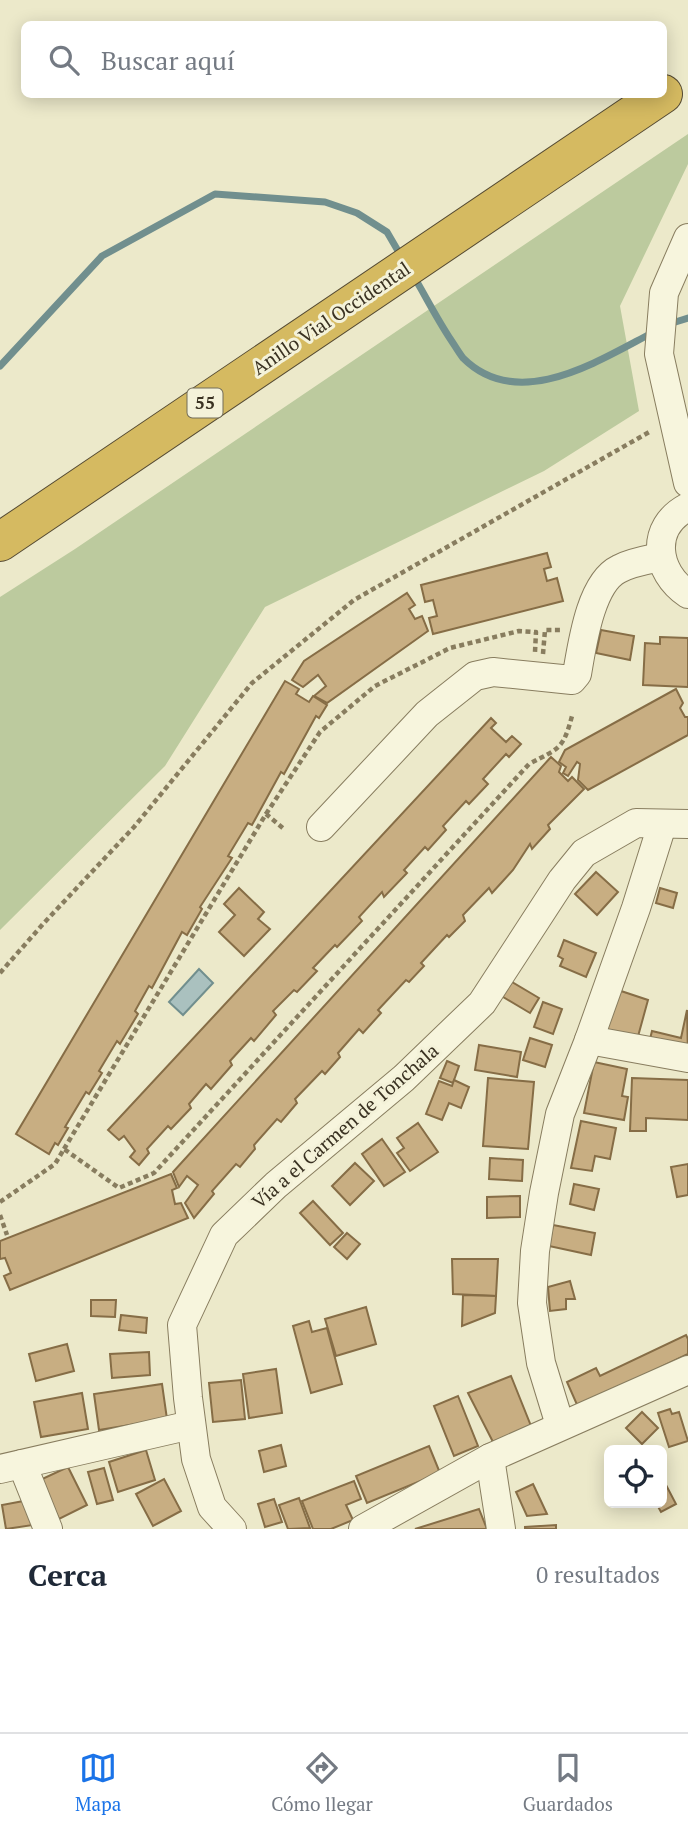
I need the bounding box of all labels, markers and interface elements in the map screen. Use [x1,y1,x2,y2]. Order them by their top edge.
search box [21,21,667,98]
icon: search [45,41,83,79]
text: Buscar aquí [101,43,235,77]
street label: Anillo Vial Occidental [247,255,415,380]
road number: 55 [188,388,222,418]
street label: Vía a el Carmen de Tonchala [246,1037,443,1214]
map controls [604,1445,667,1508]
button: locate [604,1445,667,1508]
text: Cerca [28,1555,107,1595]
text: 0 resultados [536,1559,660,1590]
tab: Mapa [75,1749,121,1816]
tab: Cómo llegar [271,1749,373,1816]
tab: Guardados [523,1749,613,1816]

